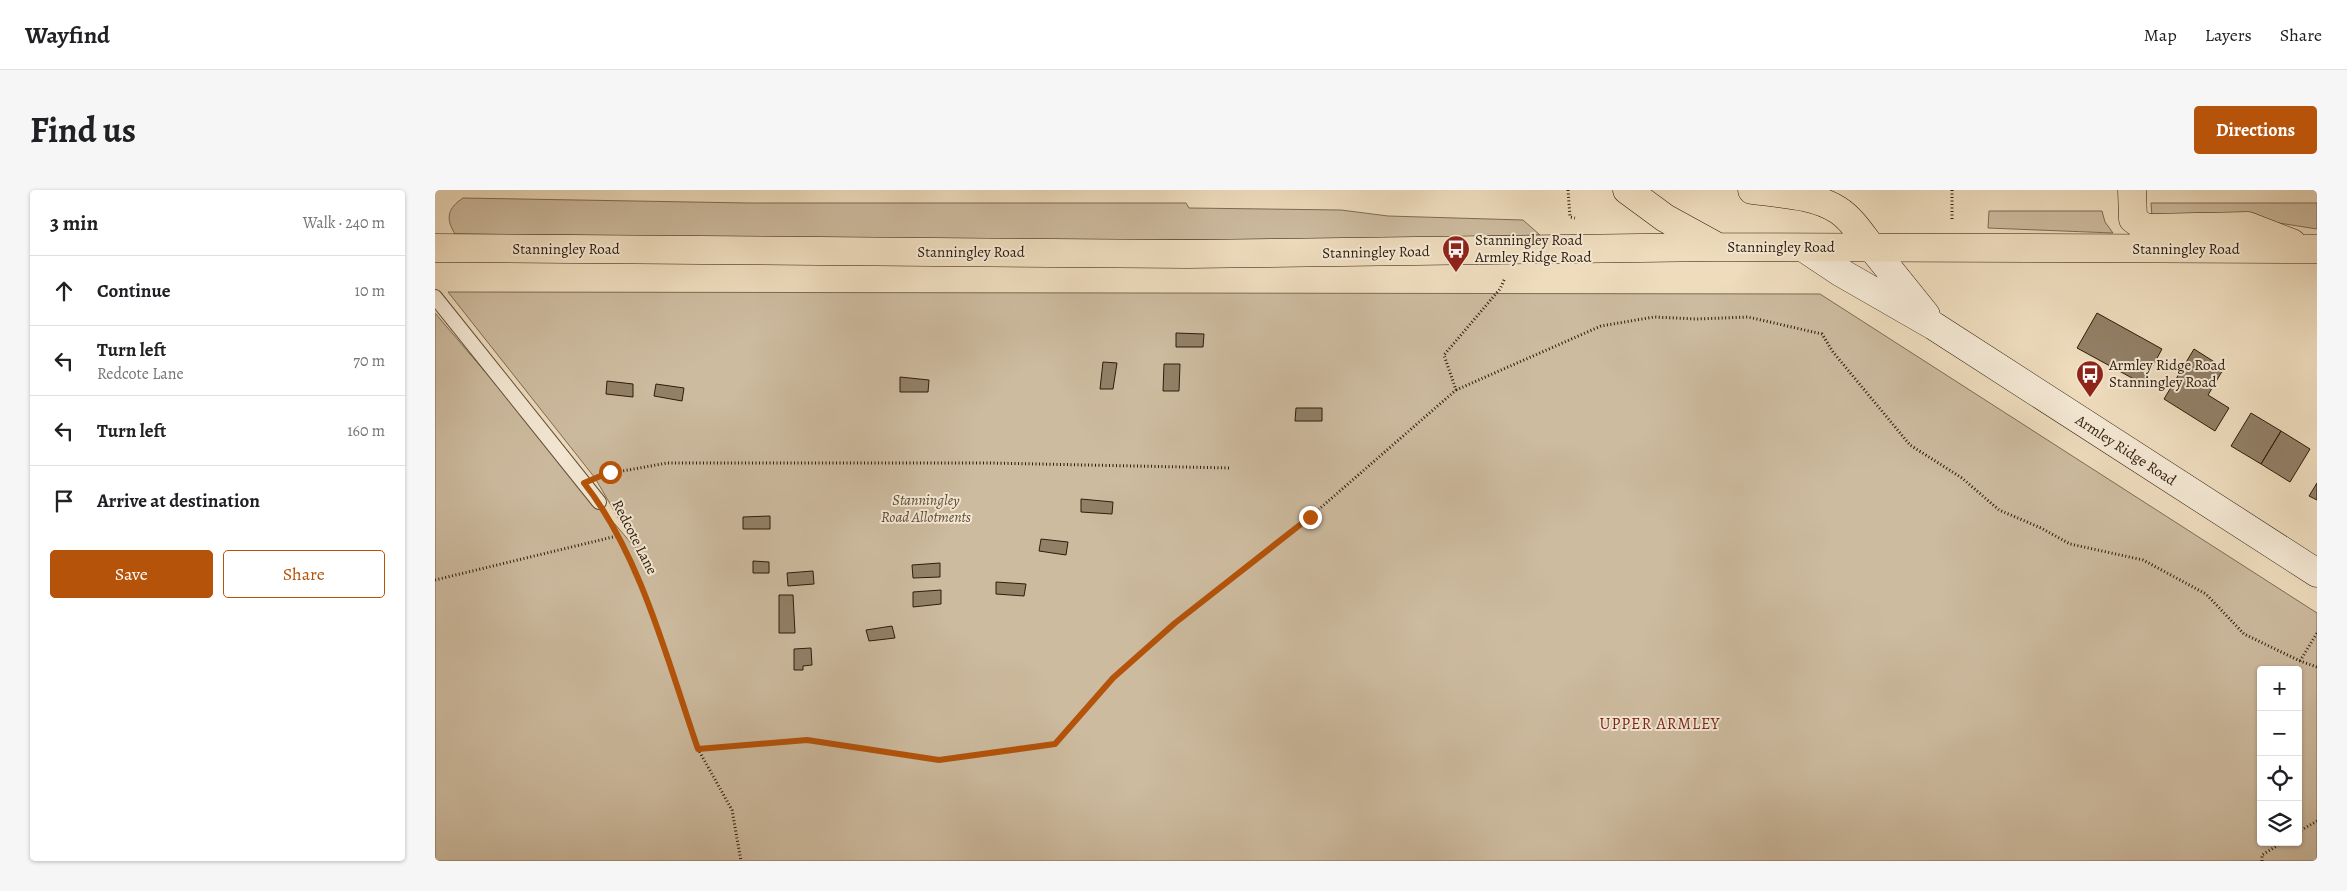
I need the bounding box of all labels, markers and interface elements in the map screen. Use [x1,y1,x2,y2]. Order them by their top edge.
text: Wayfind [25,19,110,51]
text: Map [2144,23,2177,47]
text: Layers [2205,23,2252,47]
text: Share [2280,23,2322,47]
text: Find us [30,106,136,154]
button: Directions [2194,106,2317,154]
text: 3 min [50,209,98,237]
text: Walk · 240 m [303,212,385,234]
place label: Stanningley Road Armley Ridge Road [1474,230,1592,267]
bus stop icon: Stanningley Road Armley Ridge Road [1441,234,1471,273]
street label: Stanningley Road [1727,237,1836,257]
street label: Stanningley Road [512,239,621,259]
street label: Stanningley Road [2132,239,2241,259]
street label: Stanningley Road [1322,241,1431,263]
street label: Stanningley Road [917,242,1026,262]
icon: ahead [50,277,78,305]
text: Continue [97,278,171,304]
text: 10 m [355,280,385,302]
text: Turn left [97,337,166,363]
icon: left [50,347,78,375]
text: 70 m [353,350,385,372]
place label: Armley Ridge Road Stanningley Road [2108,355,2226,392]
bus stop icon: Armley Ridge Road Stanningley Road [2075,359,2105,398]
text: Redcote Lane [97,363,184,385]
street label: Armley Ridge Road [2071,409,2181,491]
icon: left [50,417,78,445]
text: Turn left [97,418,166,444]
text: 160 m [347,420,385,442]
route start [599,461,622,484]
icon: arrive [50,487,78,515]
text: Arrive at destination [97,488,260,514]
park label: Stanningley Road Allotments [881,490,971,527]
street label: Redcote Lane [608,496,662,578]
route end [1299,506,1322,529]
button: Save [50,550,213,598]
button: Share [223,550,385,598]
map controls [2257,666,2302,846]
button: + [2257,666,2302,711]
button: − [2257,711,2302,756]
district label: UPPER ARMLEY [1600,713,1720,735]
button: locate [2257,756,2302,801]
button: layers [2257,801,2302,846]

